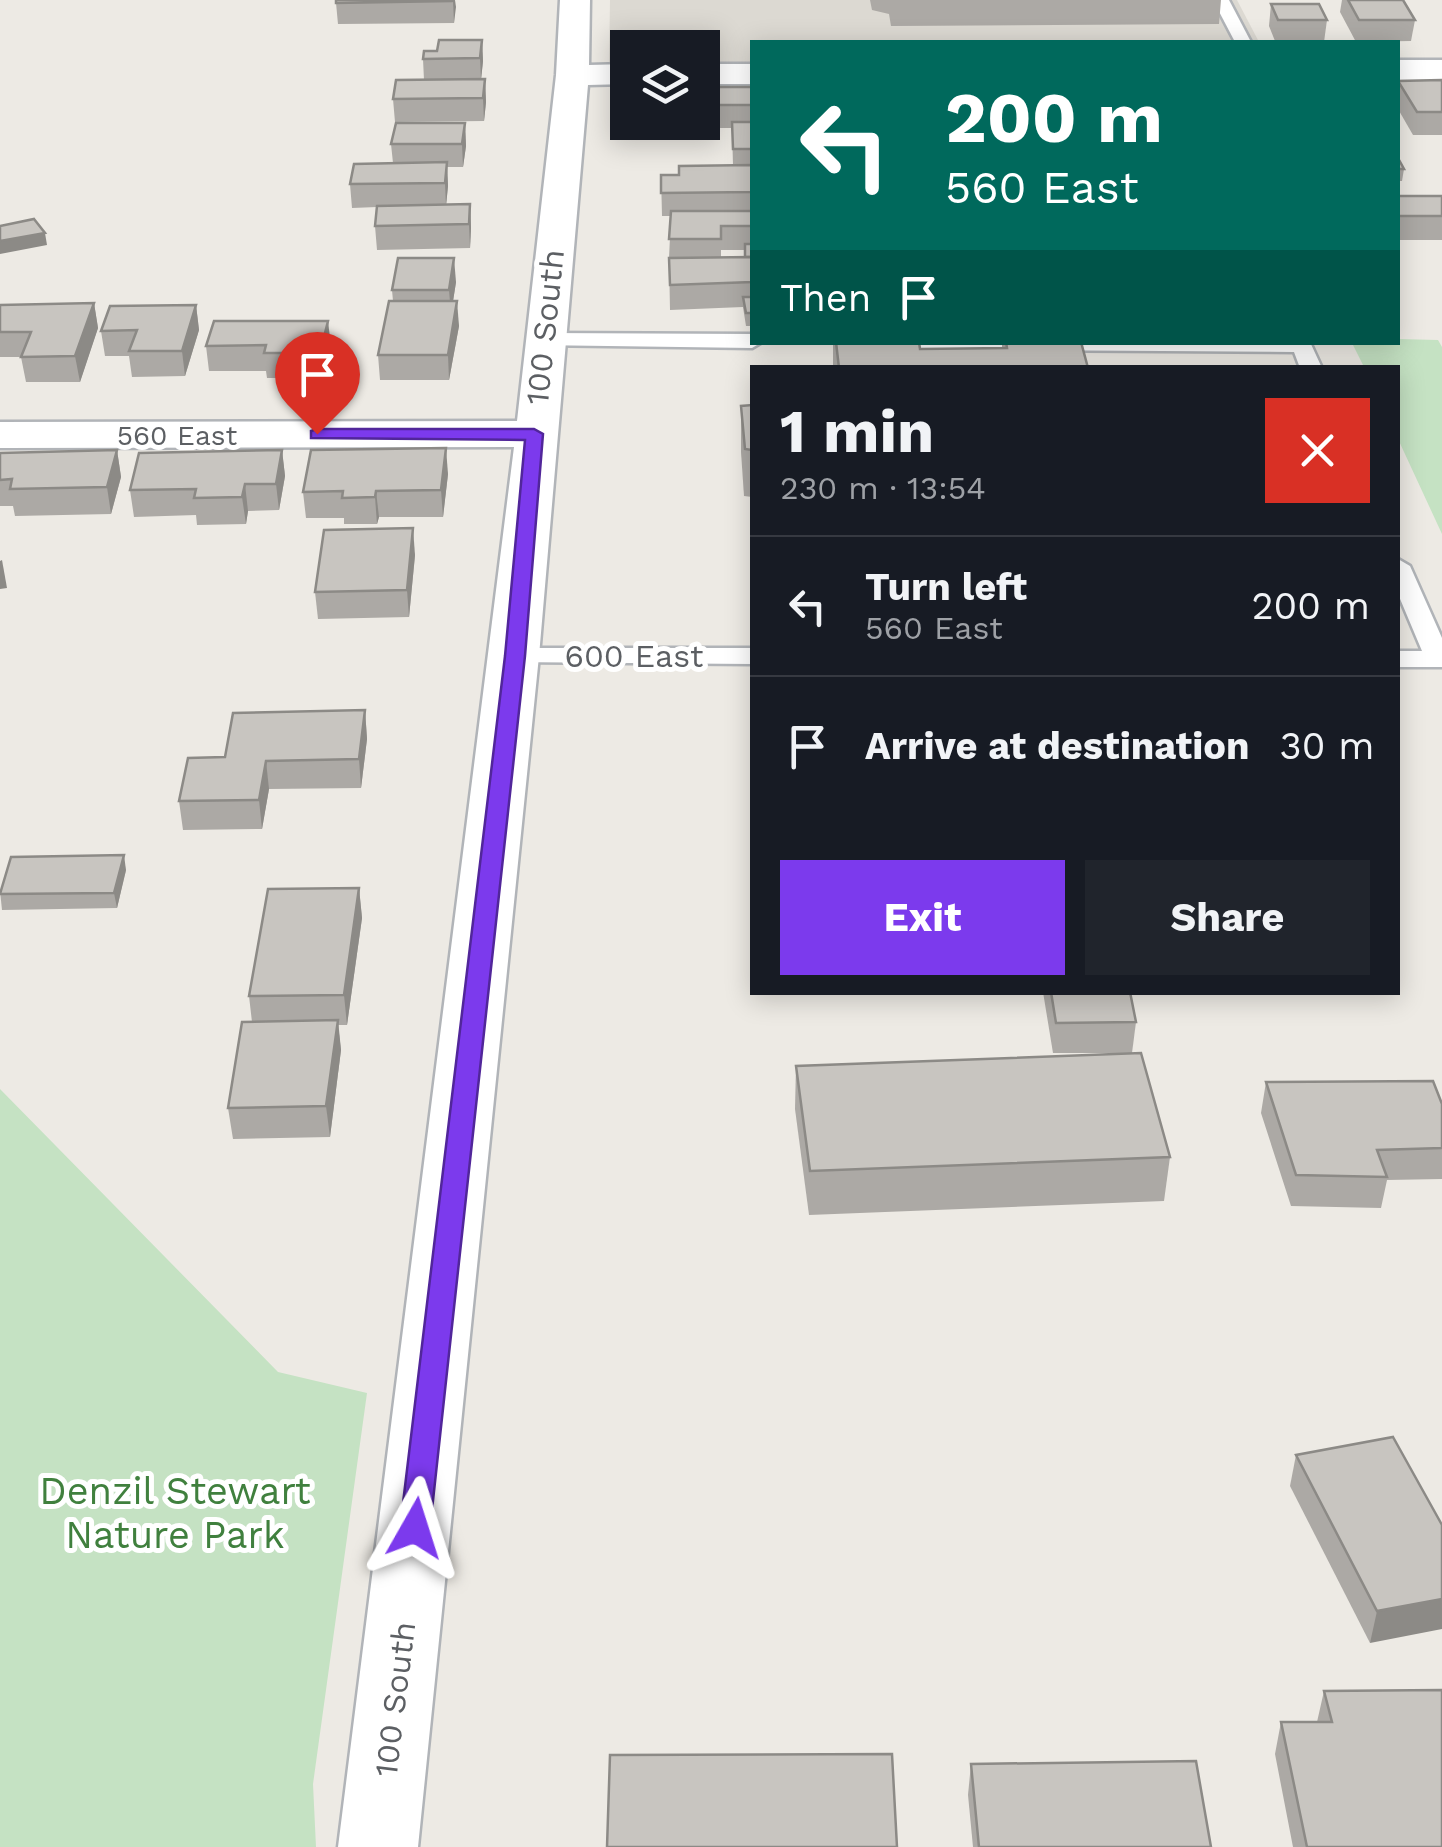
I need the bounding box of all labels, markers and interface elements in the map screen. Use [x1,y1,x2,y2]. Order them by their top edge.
map controls [610,30,720,140]
button: layers [610,30,720,140]
text: 200 m [945,77,1163,159]
icon: left [780,80,910,210]
text: 560 East [945,161,1139,214]
street label: 100 South [518,248,572,406]
icon: arrive [891,270,946,325]
text: Then [780,276,871,320]
pin [275,332,360,435]
icon: arrive [290,347,345,402]
text: 1 min [780,396,934,467]
button: close [1265,398,1370,503]
street label: 560 East [117,419,238,452]
text: 230 m · 13:54 [780,469,986,507]
text: Turn left [865,565,1027,609]
icon: left [780,579,835,634]
text: 200 m [1251,584,1370,628]
text: 560 East [865,609,1003,647]
street label: 600 East [565,637,703,675]
icon: arrive [780,719,835,774]
text: Arrive at destination [865,724,1250,768]
text: 30 m [1280,724,1375,768]
button: Exit [780,860,1065,975]
button: Share [1085,860,1370,975]
park label: Denzil Stewart Nature Park [39,1469,311,1557]
position arrow [363,1476,467,1580]
street label: 100 South [367,1619,423,1779]

